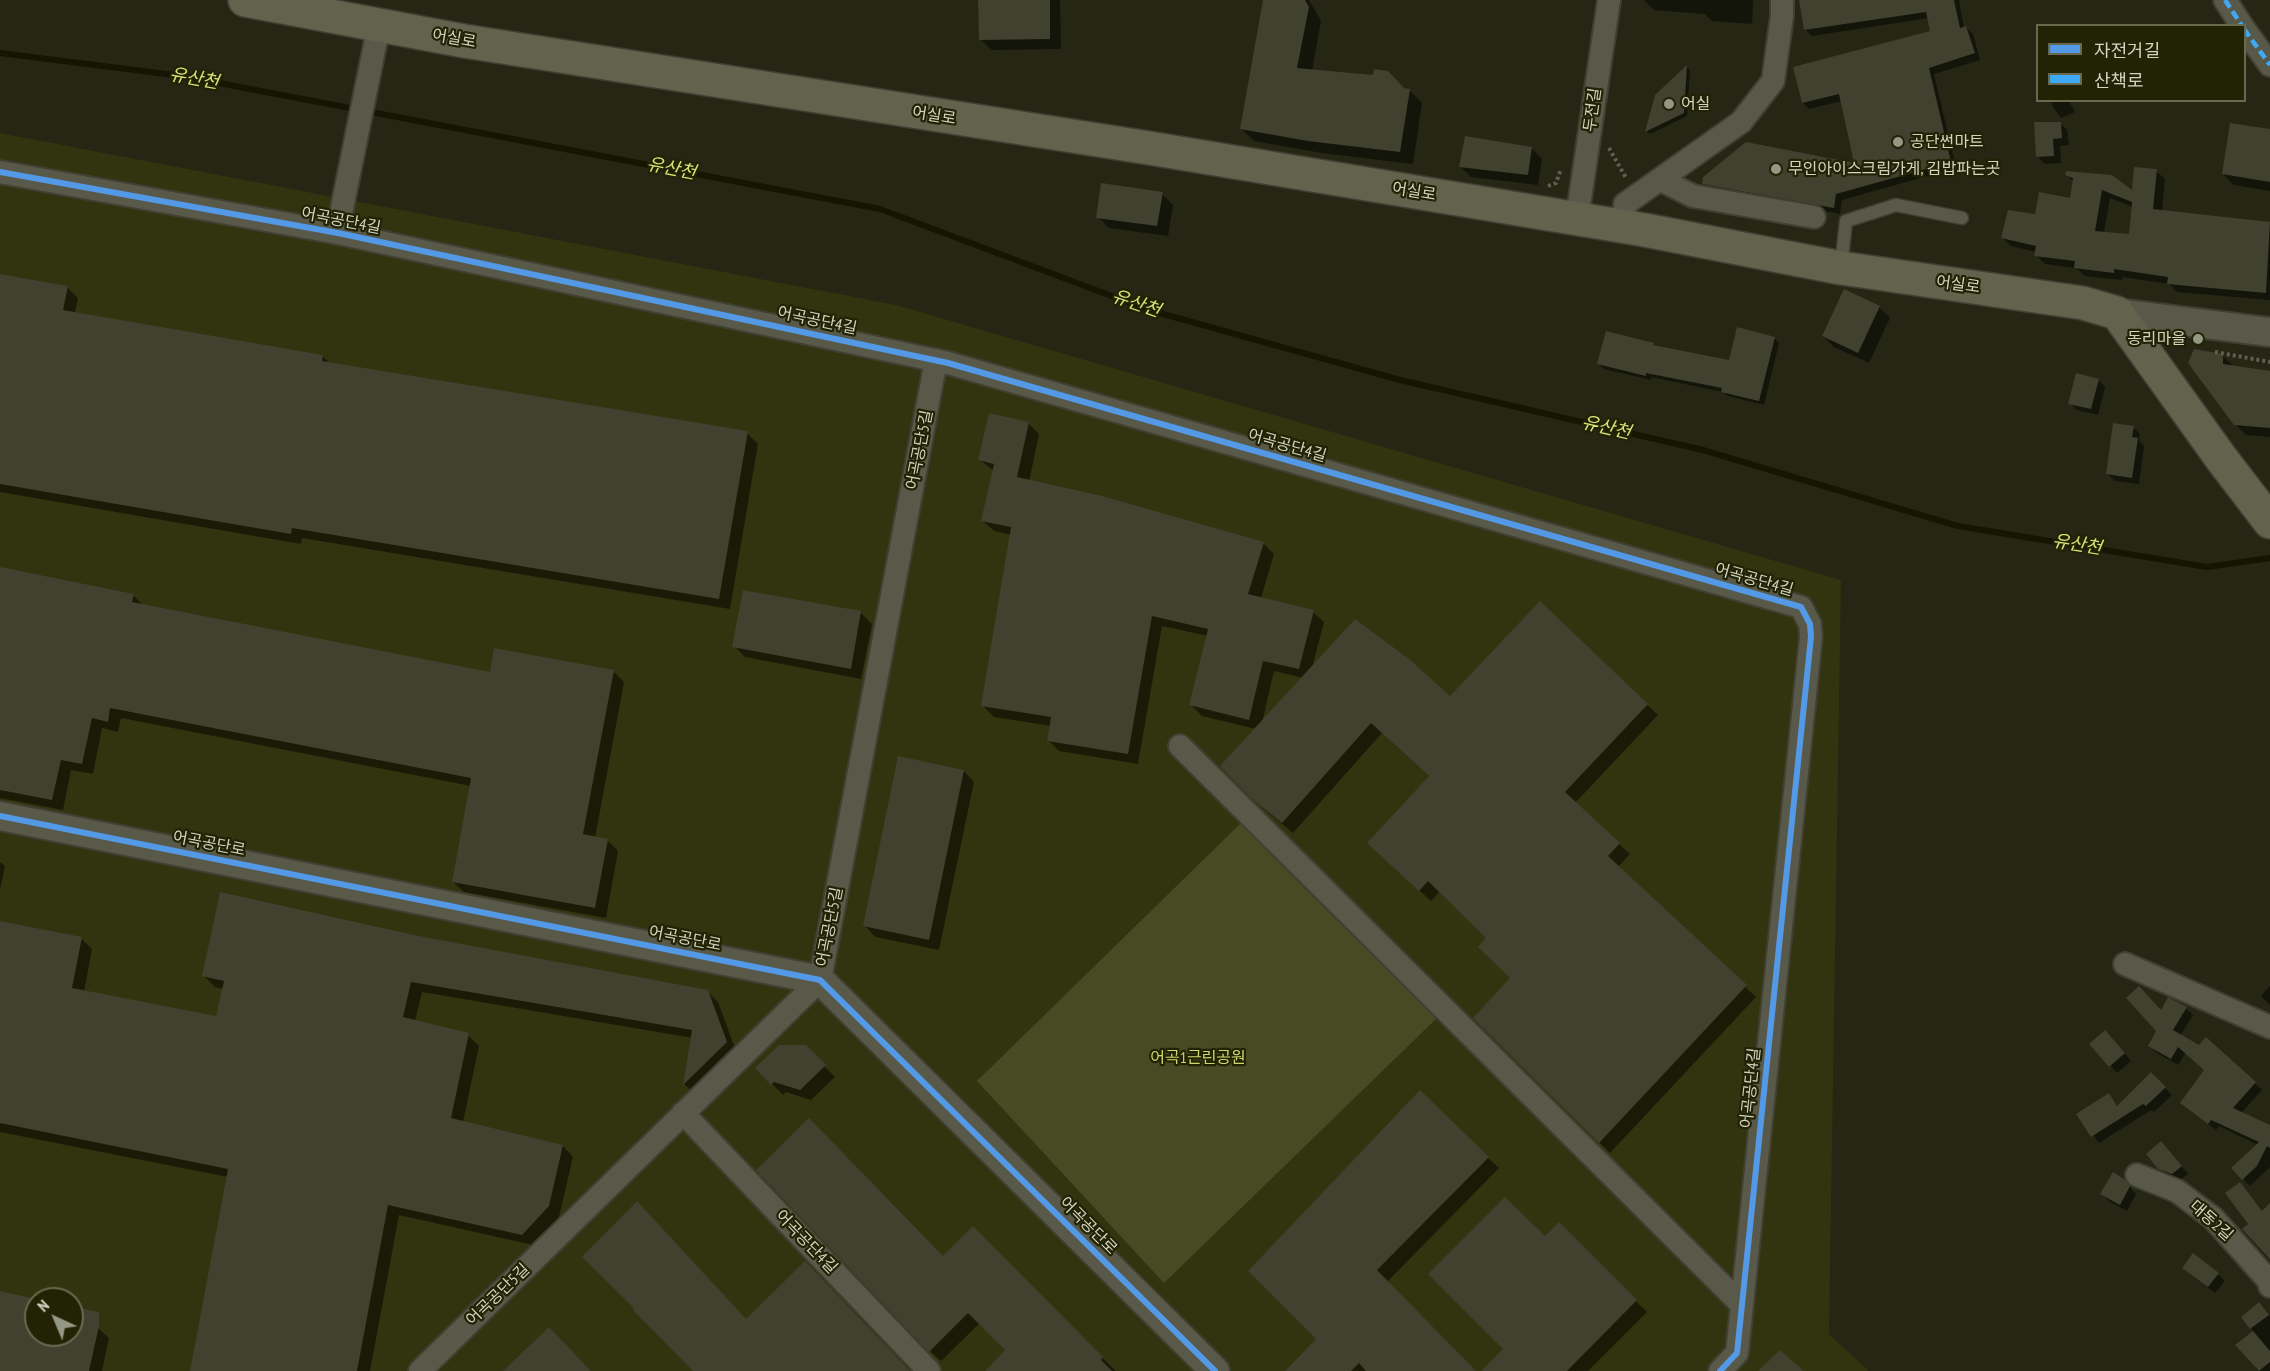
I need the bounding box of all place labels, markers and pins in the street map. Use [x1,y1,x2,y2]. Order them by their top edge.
place label: 어실 [1681,94,1710,114]
marker: 어실 [1662,97,1676,111]
place label: 공단썬마트 [1910,132,1984,152]
marker: 공단썬마트 [1891,135,1905,149]
place label: 무인아이스크림가게, 김밥파는곳 [1788,159,2000,179]
marker: 무인아이스크림가게, 김밥파는곳 [1769,162,1783,176]
place label: 동리마을 [2127,329,2186,349]
marker: 동리마을 [2191,332,2205,346]

